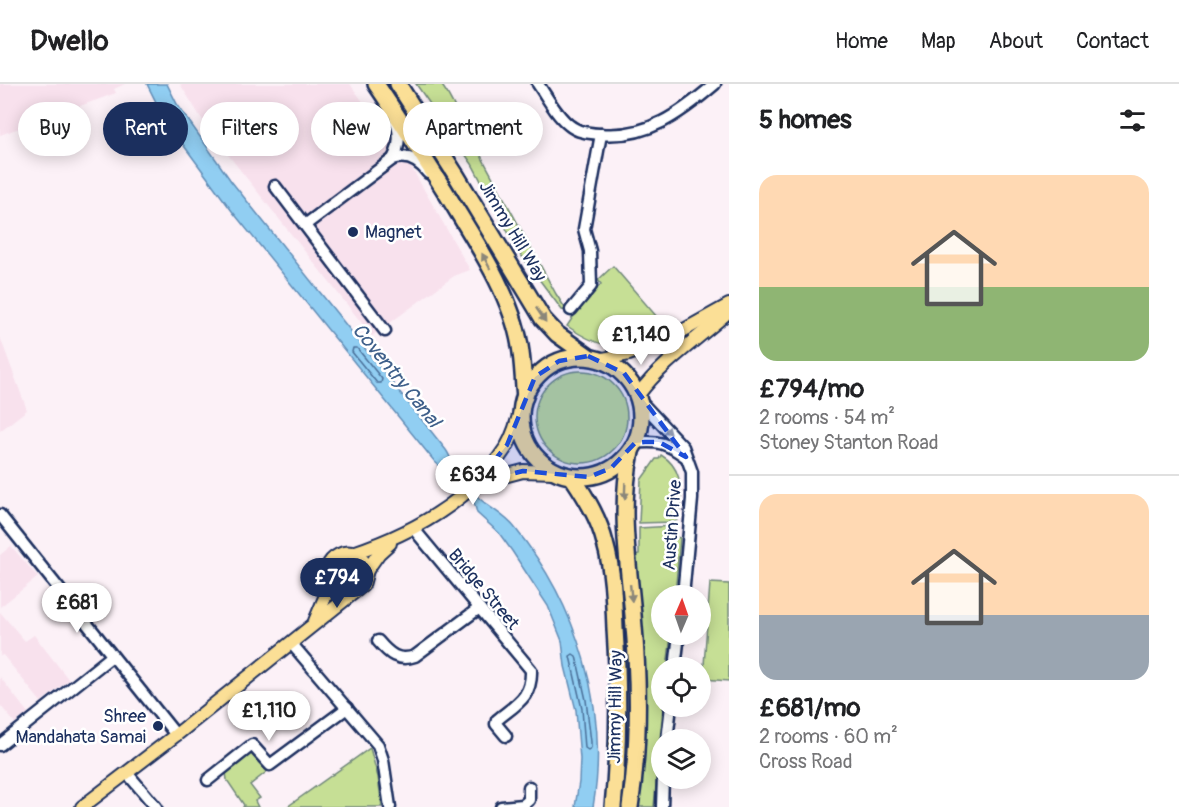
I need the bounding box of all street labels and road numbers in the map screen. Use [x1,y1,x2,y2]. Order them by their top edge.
street label: Jimmy Hill Way [473,177,552,286]
street label: Austin Drive [658,479,687,571]
street label: Bridge Street [443,544,525,635]
street label: Jimmy Hill Way [603,650,628,764]

